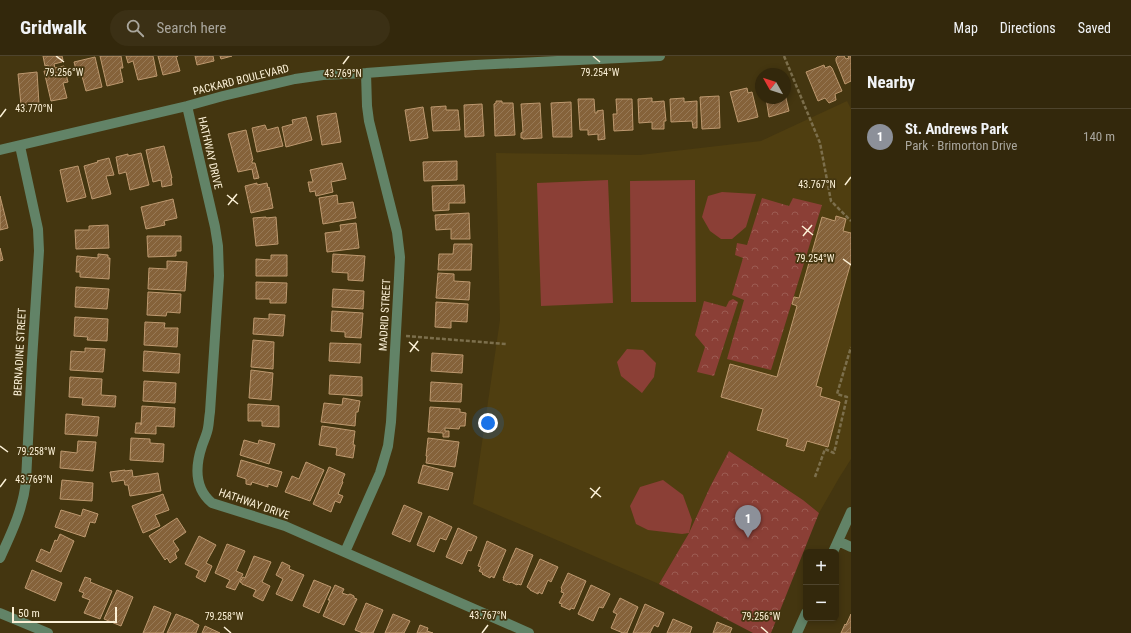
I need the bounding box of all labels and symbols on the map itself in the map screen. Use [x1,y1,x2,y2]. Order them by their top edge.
street label: PACKARD BOULEVARD [192,62,290,98]
text: 79.256°W [45,67,84,78]
text: 79.254°W [581,67,620,78]
text: 43.769°N [324,68,362,79]
north arrow [755,68,791,104]
text: 43.770°N [15,103,53,114]
street label: HATHWAY DRIVE [195,116,225,191]
text: 43.767°N [798,179,836,190]
text: 79.254°W [796,253,835,264]
street label: MADRID STREET [377,278,393,352]
street label: BERNADINE STREET [11,307,29,397]
your location [478,413,498,433]
text: 79.258°W [17,446,56,457]
text: 43.769°N [15,474,53,485]
street label: HATHWAY DRIVE [217,486,292,522]
pin: 1 [735,505,761,538]
scale bar [12,605,117,624]
text: 43.767°N [469,610,507,621]
text: 79.258°W [205,611,244,622]
text: 79.256°W [742,611,781,622]

